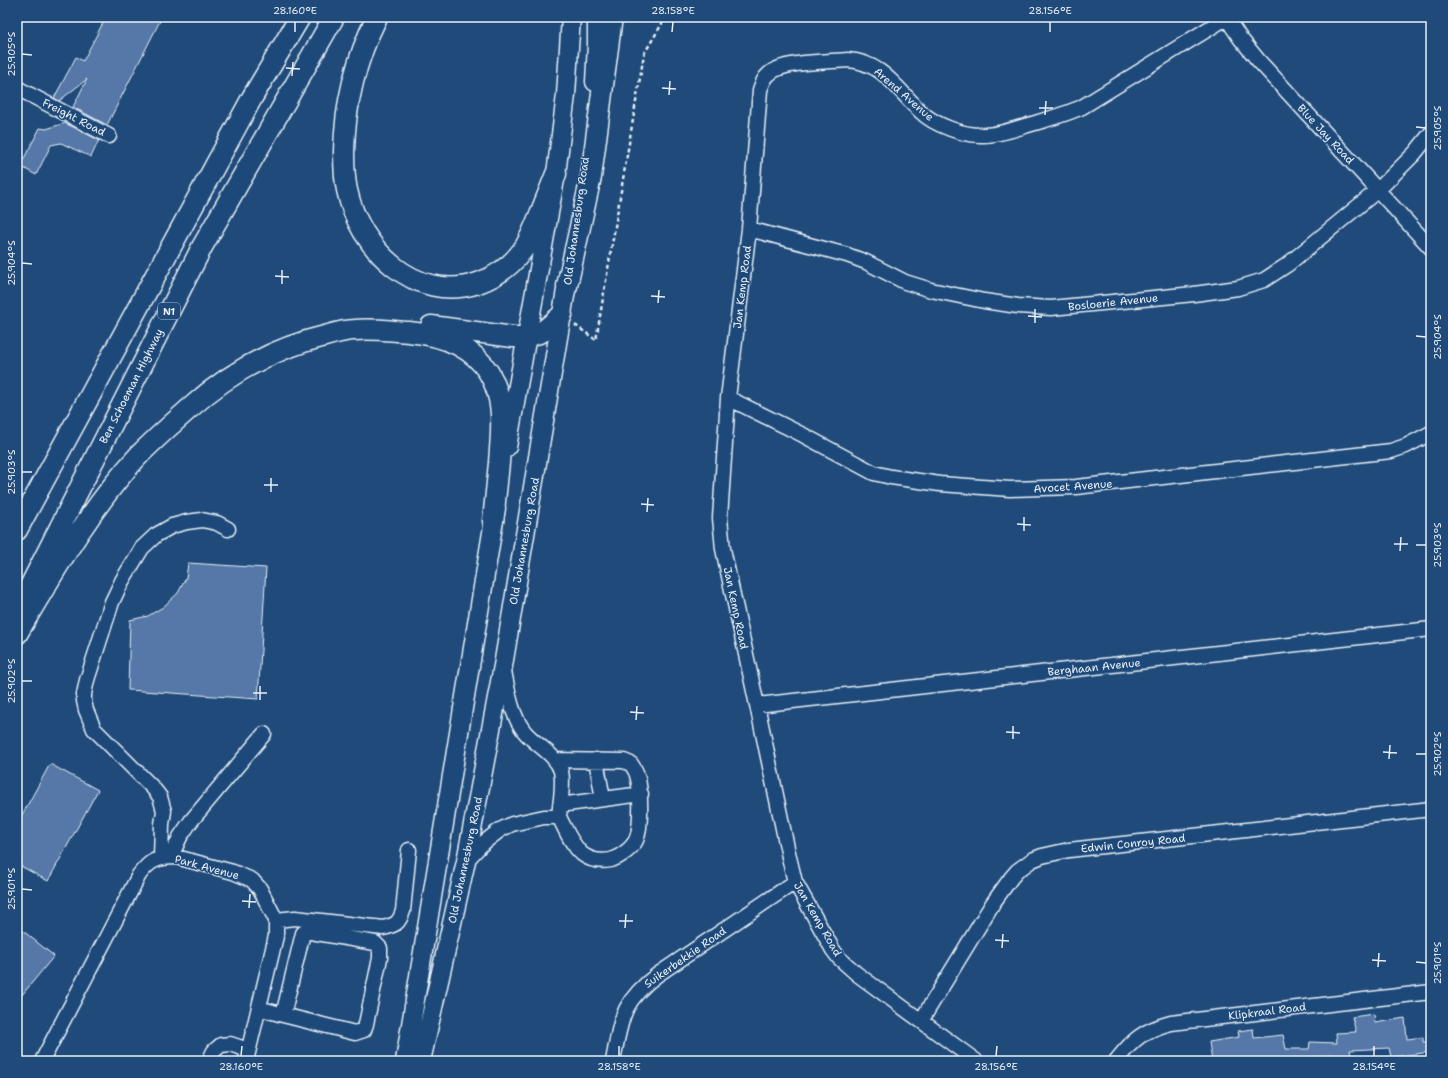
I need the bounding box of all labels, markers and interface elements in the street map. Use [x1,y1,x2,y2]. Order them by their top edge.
text: 28.160°E [273,4,317,17]
text: 28.158°E [651,4,695,17]
text: 28.156°E [1028,4,1072,17]
text: 25.905°S [5,31,18,76]
street label: Arend Avenue [871,64,937,125]
street label: Freight Road [40,95,108,140]
street label: Blue Jay Road [1294,101,1357,168]
text: 25.905°S [1431,105,1444,150]
street label: Old Johannesburg Road [560,156,593,286]
text: 25.904°S [5,240,18,286]
street label: Jan Kemp Road [730,245,755,329]
street label: Bosloerie Avenue [1067,290,1159,315]
road number: N1 [158,303,180,319]
text: 25.904°S [1431,314,1444,360]
street label: Ben Schoeman Highway [96,326,167,446]
text: 25.903°S [5,449,18,495]
street label: Old Johannesburg Road [506,476,543,606]
street label: Avocet Avenue [1033,476,1113,497]
text: 25.903°S [1431,522,1444,568]
street label: Jan Kemp Road [719,566,752,651]
street label: Berghaan Avenue [1047,655,1141,680]
text: 25.902°S [5,658,18,704]
text: 25.902°S [1431,731,1444,777]
street label: Old Johannesburg Road [445,795,486,925]
street label: Edwin Conroy Road [1080,831,1186,856]
street label: Park Avenue [173,852,241,883]
text: 25.901°S [5,867,18,910]
street label: Jan Kemp Road [790,879,845,959]
street label: Suikerbekkie Road [641,923,729,991]
text: 25.901°S [1431,941,1444,984]
street label: Klipkraal Road [1227,999,1307,1024]
text: 28.160°E [219,1060,263,1073]
text: 28.158°E [597,1060,641,1073]
text: 28.156°E [974,1060,1018,1073]
text: 28.154°E [1352,1060,1396,1073]

